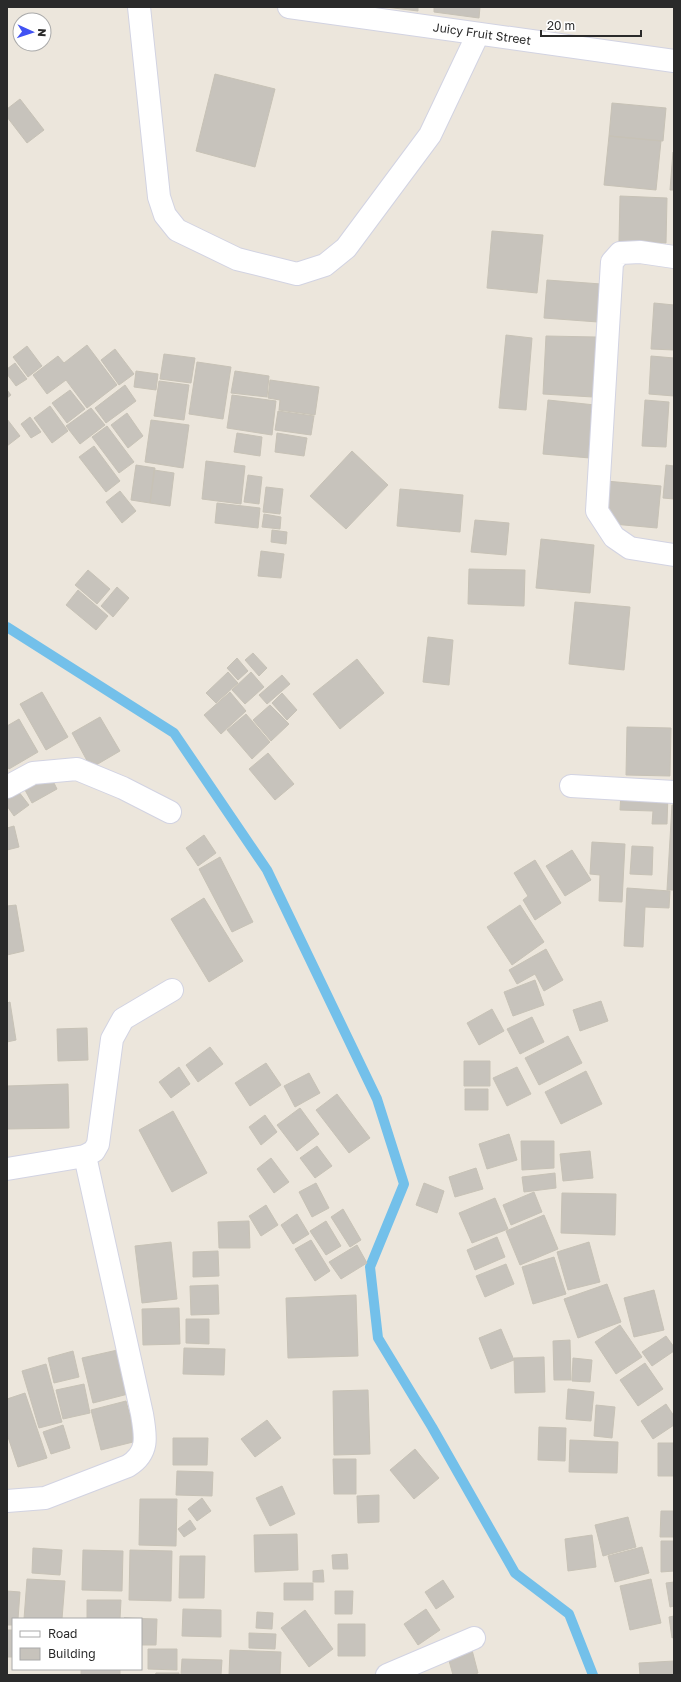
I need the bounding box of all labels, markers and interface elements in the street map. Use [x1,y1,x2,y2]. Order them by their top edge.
north arrow [12,12,52,52]
scale bar [541,12,641,38]
text: 20 m [547,18,575,33]
street label: Juicy Fruit Street [432,19,532,48]
text: N [36,28,49,37]
legend [12,1618,142,1670]
text: Road [48,1626,77,1641]
text: Building [48,1646,96,1661]

